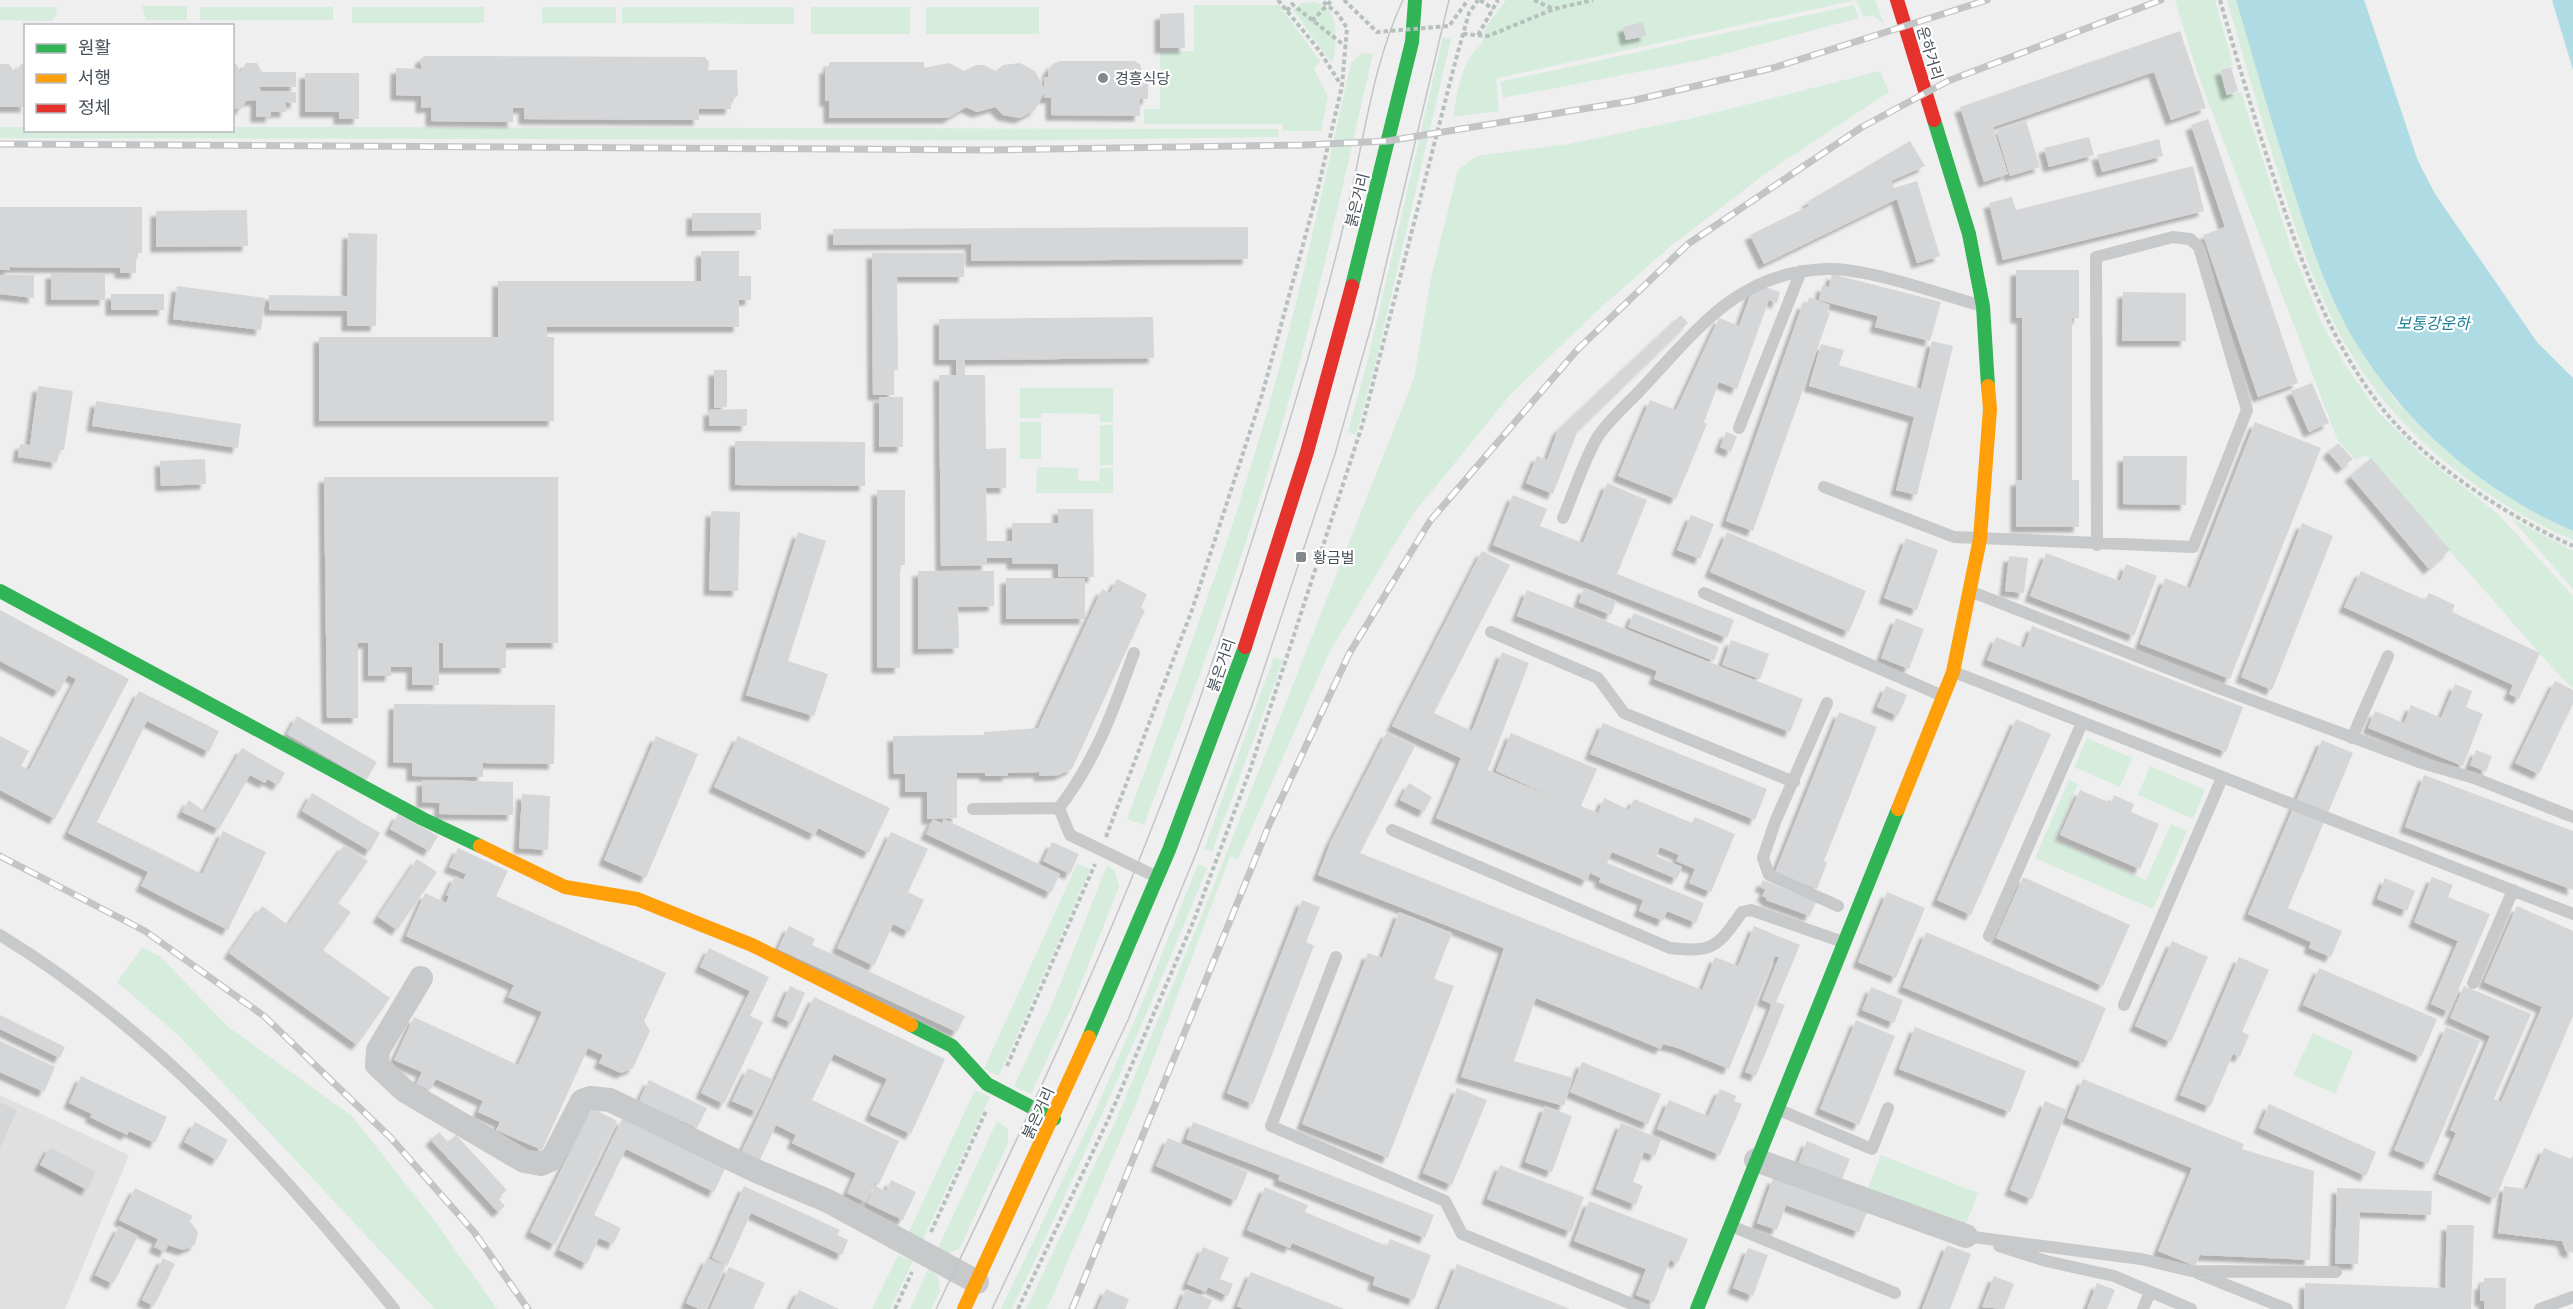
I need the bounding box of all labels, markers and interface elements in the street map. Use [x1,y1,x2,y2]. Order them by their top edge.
legend [24,24,234,132]
street label: 운하거리 [1913,24,1947,82]
text: 원활 [78,37,111,59]
text: 서행 [78,67,111,89]
place label: 경흥식당 [1115,69,1170,88]
marker: 경흥식당 [1096,71,1110,85]
text: 정체 [78,97,111,119]
street label: 붉은거리 [1341,171,1373,229]
water label: 보통강운하 [2396,314,2472,333]
place label: 황금벌 [1313,548,1354,567]
marker: 황금벌 [1294,550,1308,564]
street label: 붉은거리 [1203,636,1239,694]
street label: 붉은거리 [1018,1084,1058,1142]

